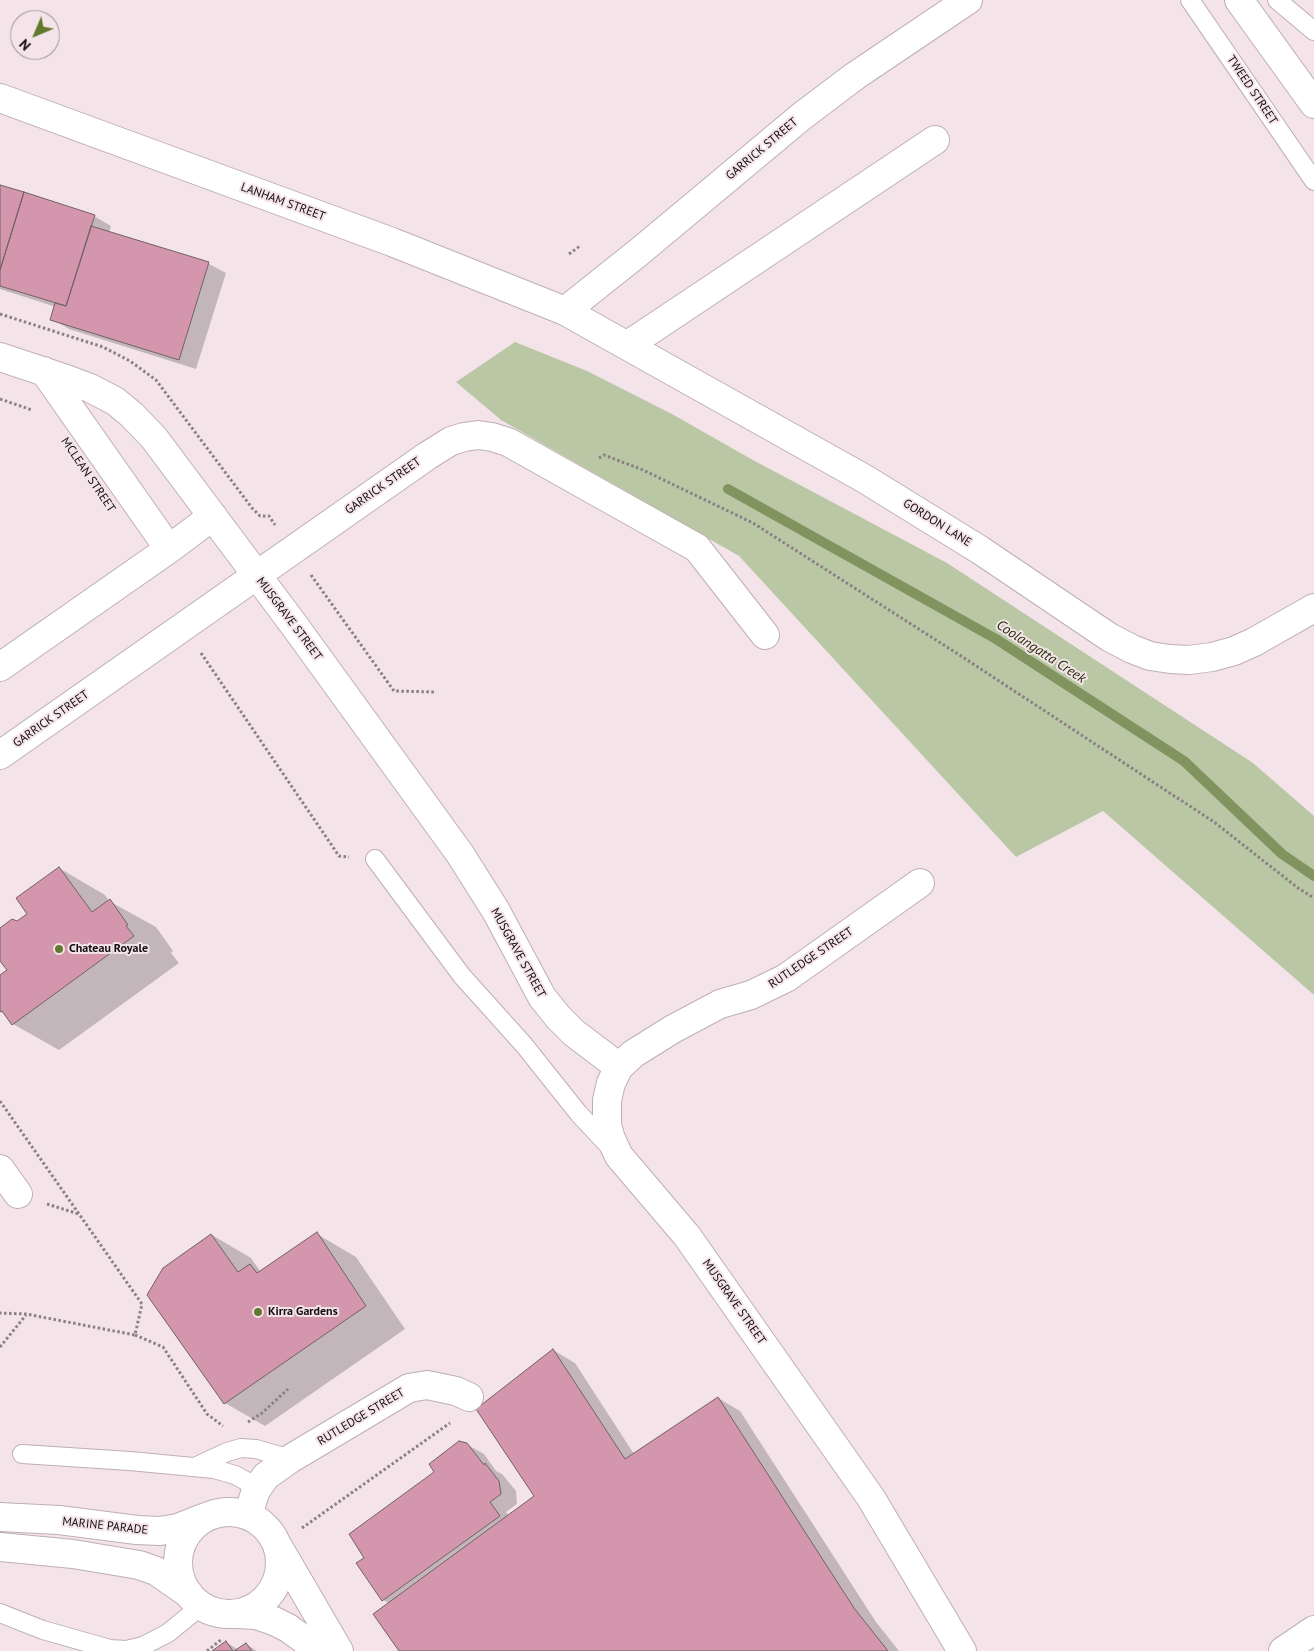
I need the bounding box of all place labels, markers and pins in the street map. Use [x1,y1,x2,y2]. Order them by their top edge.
place label: Chateau Royale [69,942,148,956]
marker: Chateau Royale [53,943,65,955]
place label: Kirra Gardens [268,1305,338,1319]
marker: Kirra Gardens [252,1306,264,1318]

